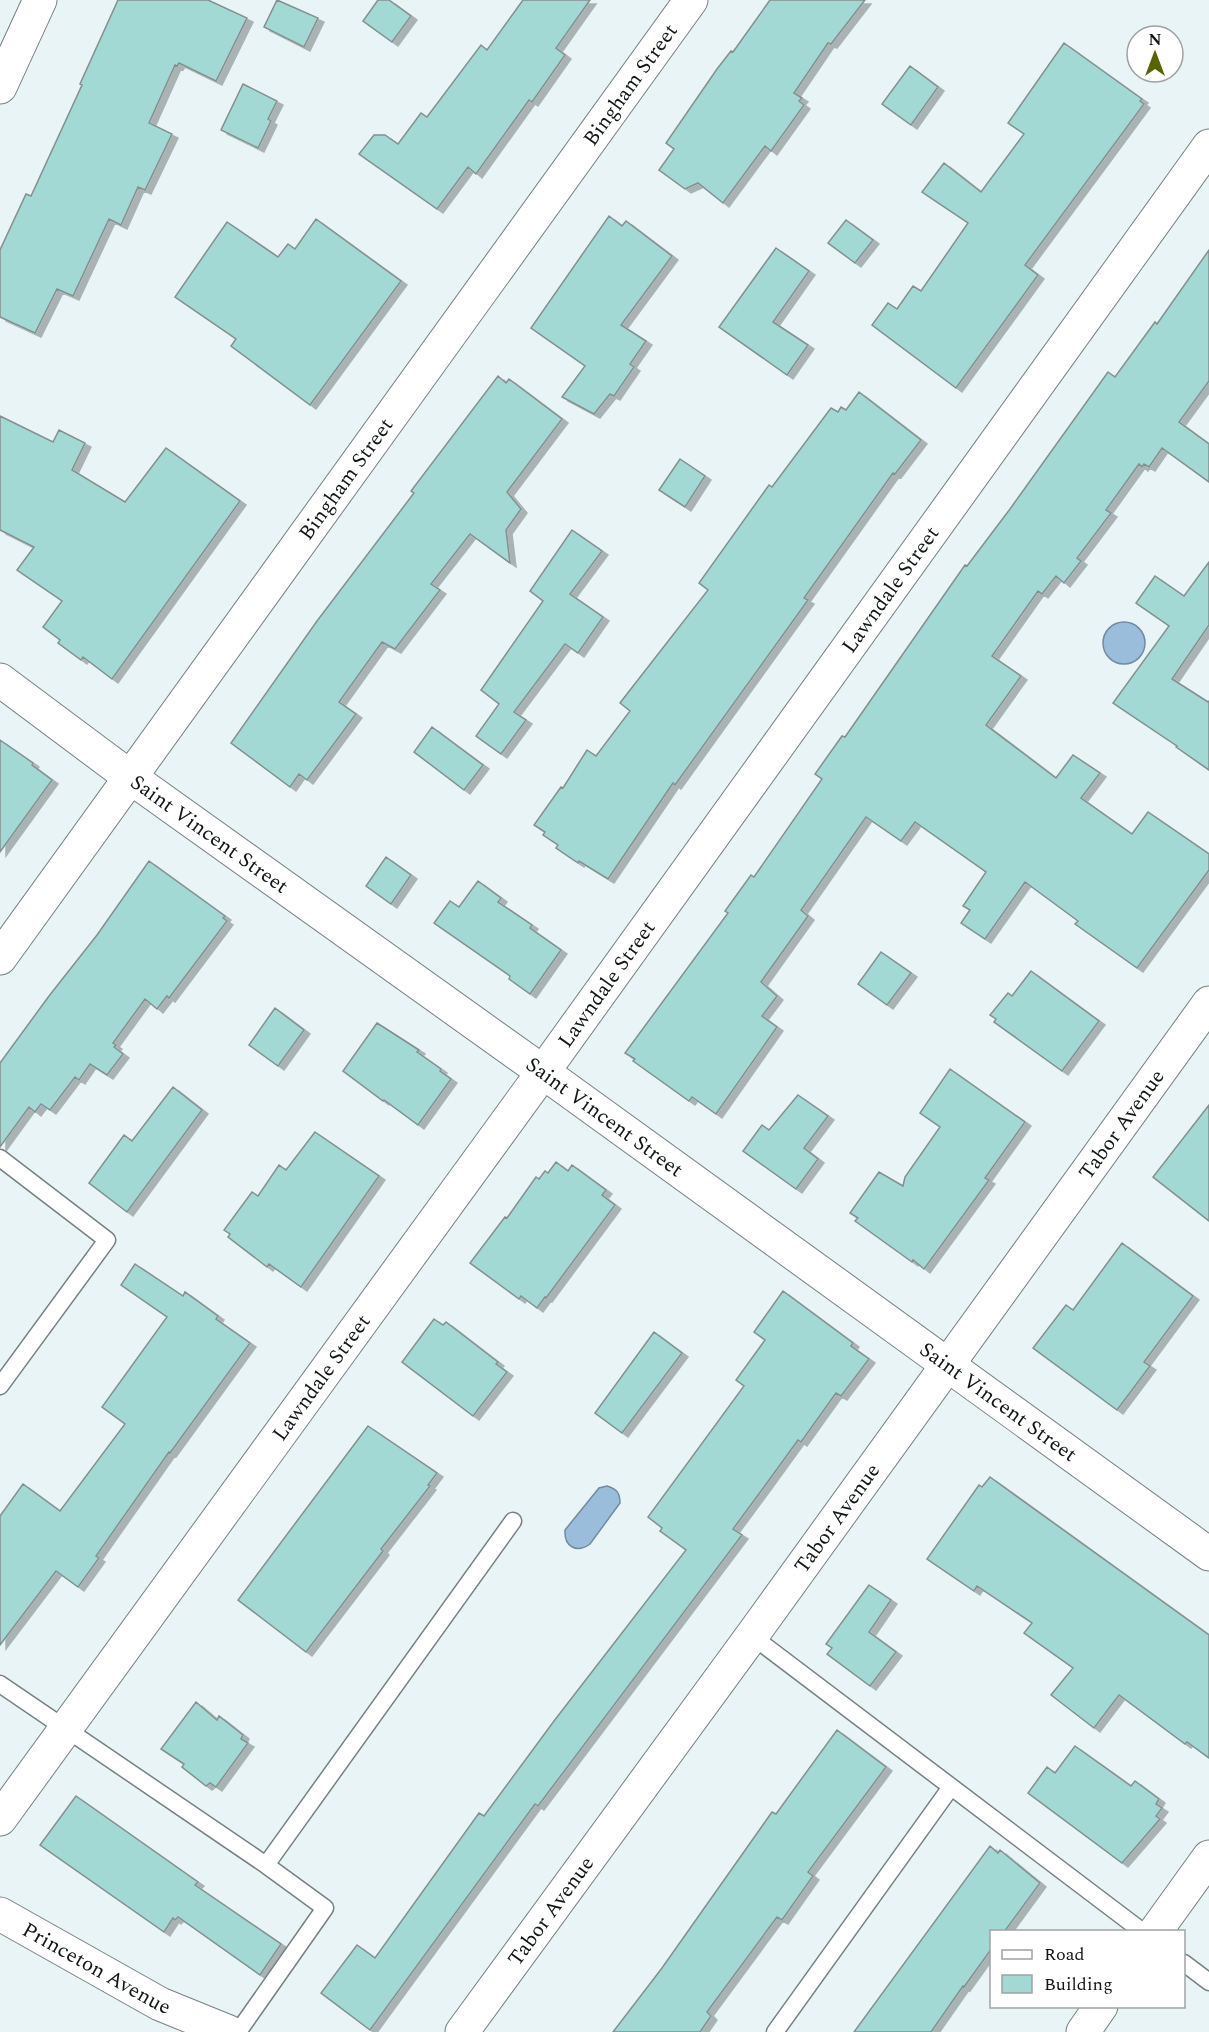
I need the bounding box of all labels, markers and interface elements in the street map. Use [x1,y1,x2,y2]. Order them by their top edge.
street label: Bingham Street [576,17,686,153]
north arrow [1125,24,1185,84]
text: N [1148,28,1162,52]
street label: Bingham Street [291,411,402,547]
street label: Lawndale Street [834,520,948,660]
street label: Saint Vincent Street [123,767,295,902]
street label: Lawndale Street [550,914,664,1055]
street label: Saint Vincent Street [519,1049,690,1186]
street label: Tabor Avenue [1071,1063,1173,1187]
street label: Lawndale Street [265,1308,379,1448]
street label: Saint Vincent Street [912,1334,1083,1471]
street label: Tabor Avenue [787,1457,889,1581]
street label: Tabor Avenue [500,1850,603,1973]
street label: Princeton Avenue [16,1915,175,2024]
legend [990,1930,1185,2008]
text: Road [1044,1941,1085,1968]
text: Building [1044,1971,1113,1998]

